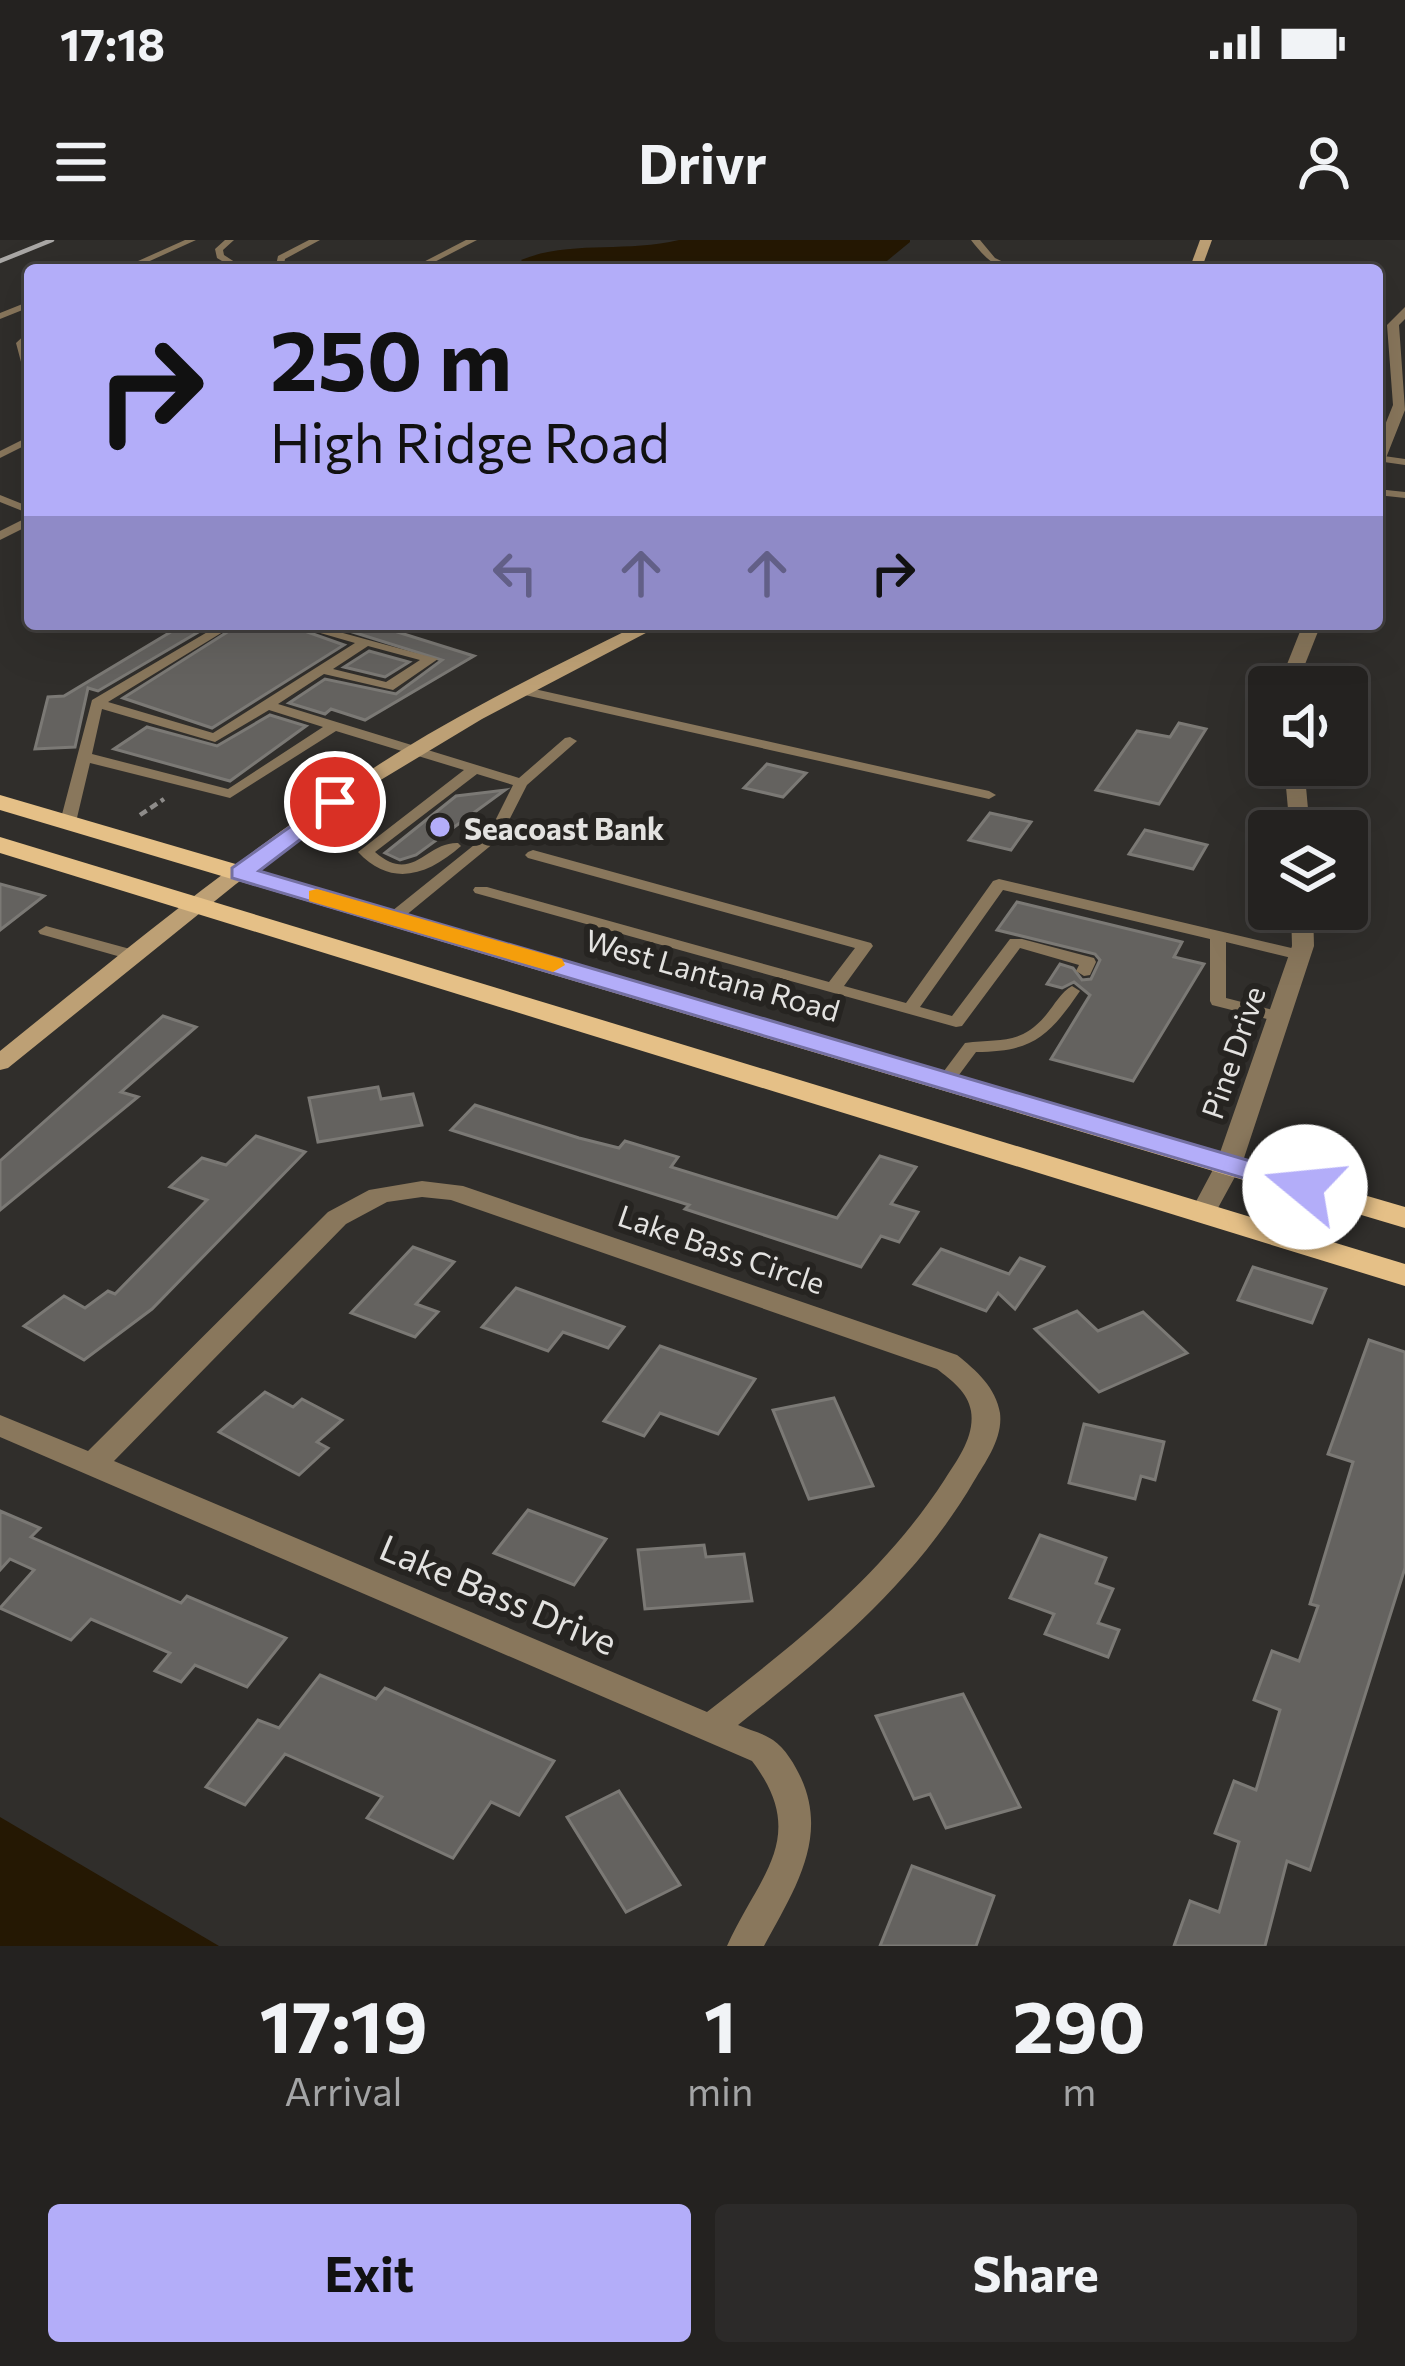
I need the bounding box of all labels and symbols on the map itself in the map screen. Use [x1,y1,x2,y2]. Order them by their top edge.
pin [284,751,386,853]
place label: Seacoast Bank [464,809,664,846]
marker: Seacoast Bank [427,814,453,840]
street label: West Lantana Road [582,920,844,1028]
street label: Pine Drive [1192,981,1272,1123]
position arrow [1242,1124,1368,1250]
street label: Lake Bass Circle [614,1195,830,1301]
street label: Lake Bass Drive [374,1523,624,1663]

